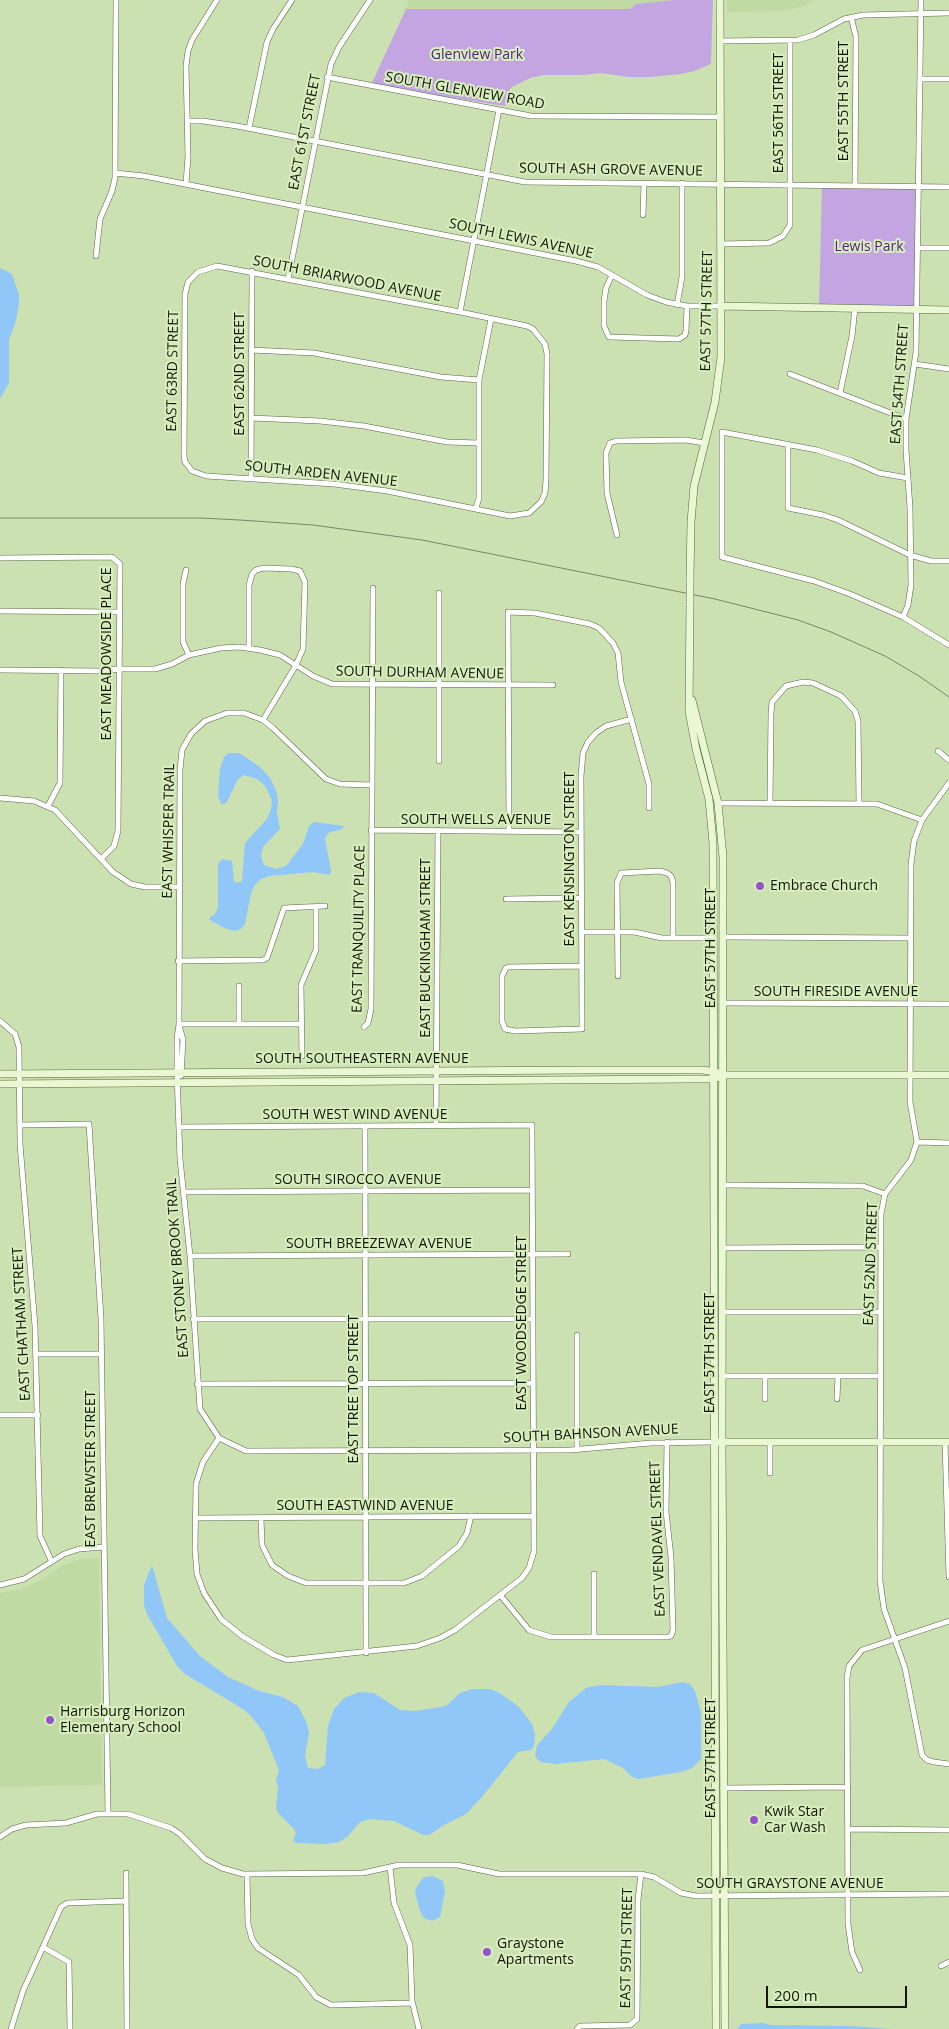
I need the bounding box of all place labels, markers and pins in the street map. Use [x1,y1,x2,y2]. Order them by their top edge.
place label: Embrace Church [770,878,878,894]
marker: Embrace Church [754,880,766,892]
place label: Harrisburg Horizon Elementary School [60,1704,185,1736]
marker: Harrisburg Horizon Elementary School [44,1714,56,1726]
place label: Kwik Star Car Wash [764,1804,826,1836]
marker: Kwik Star Car Wash [748,1814,760,1826]
place label: Graystone Apartments [497,1936,574,1968]
marker: Graystone Apartments [481,1946,493,1958]

